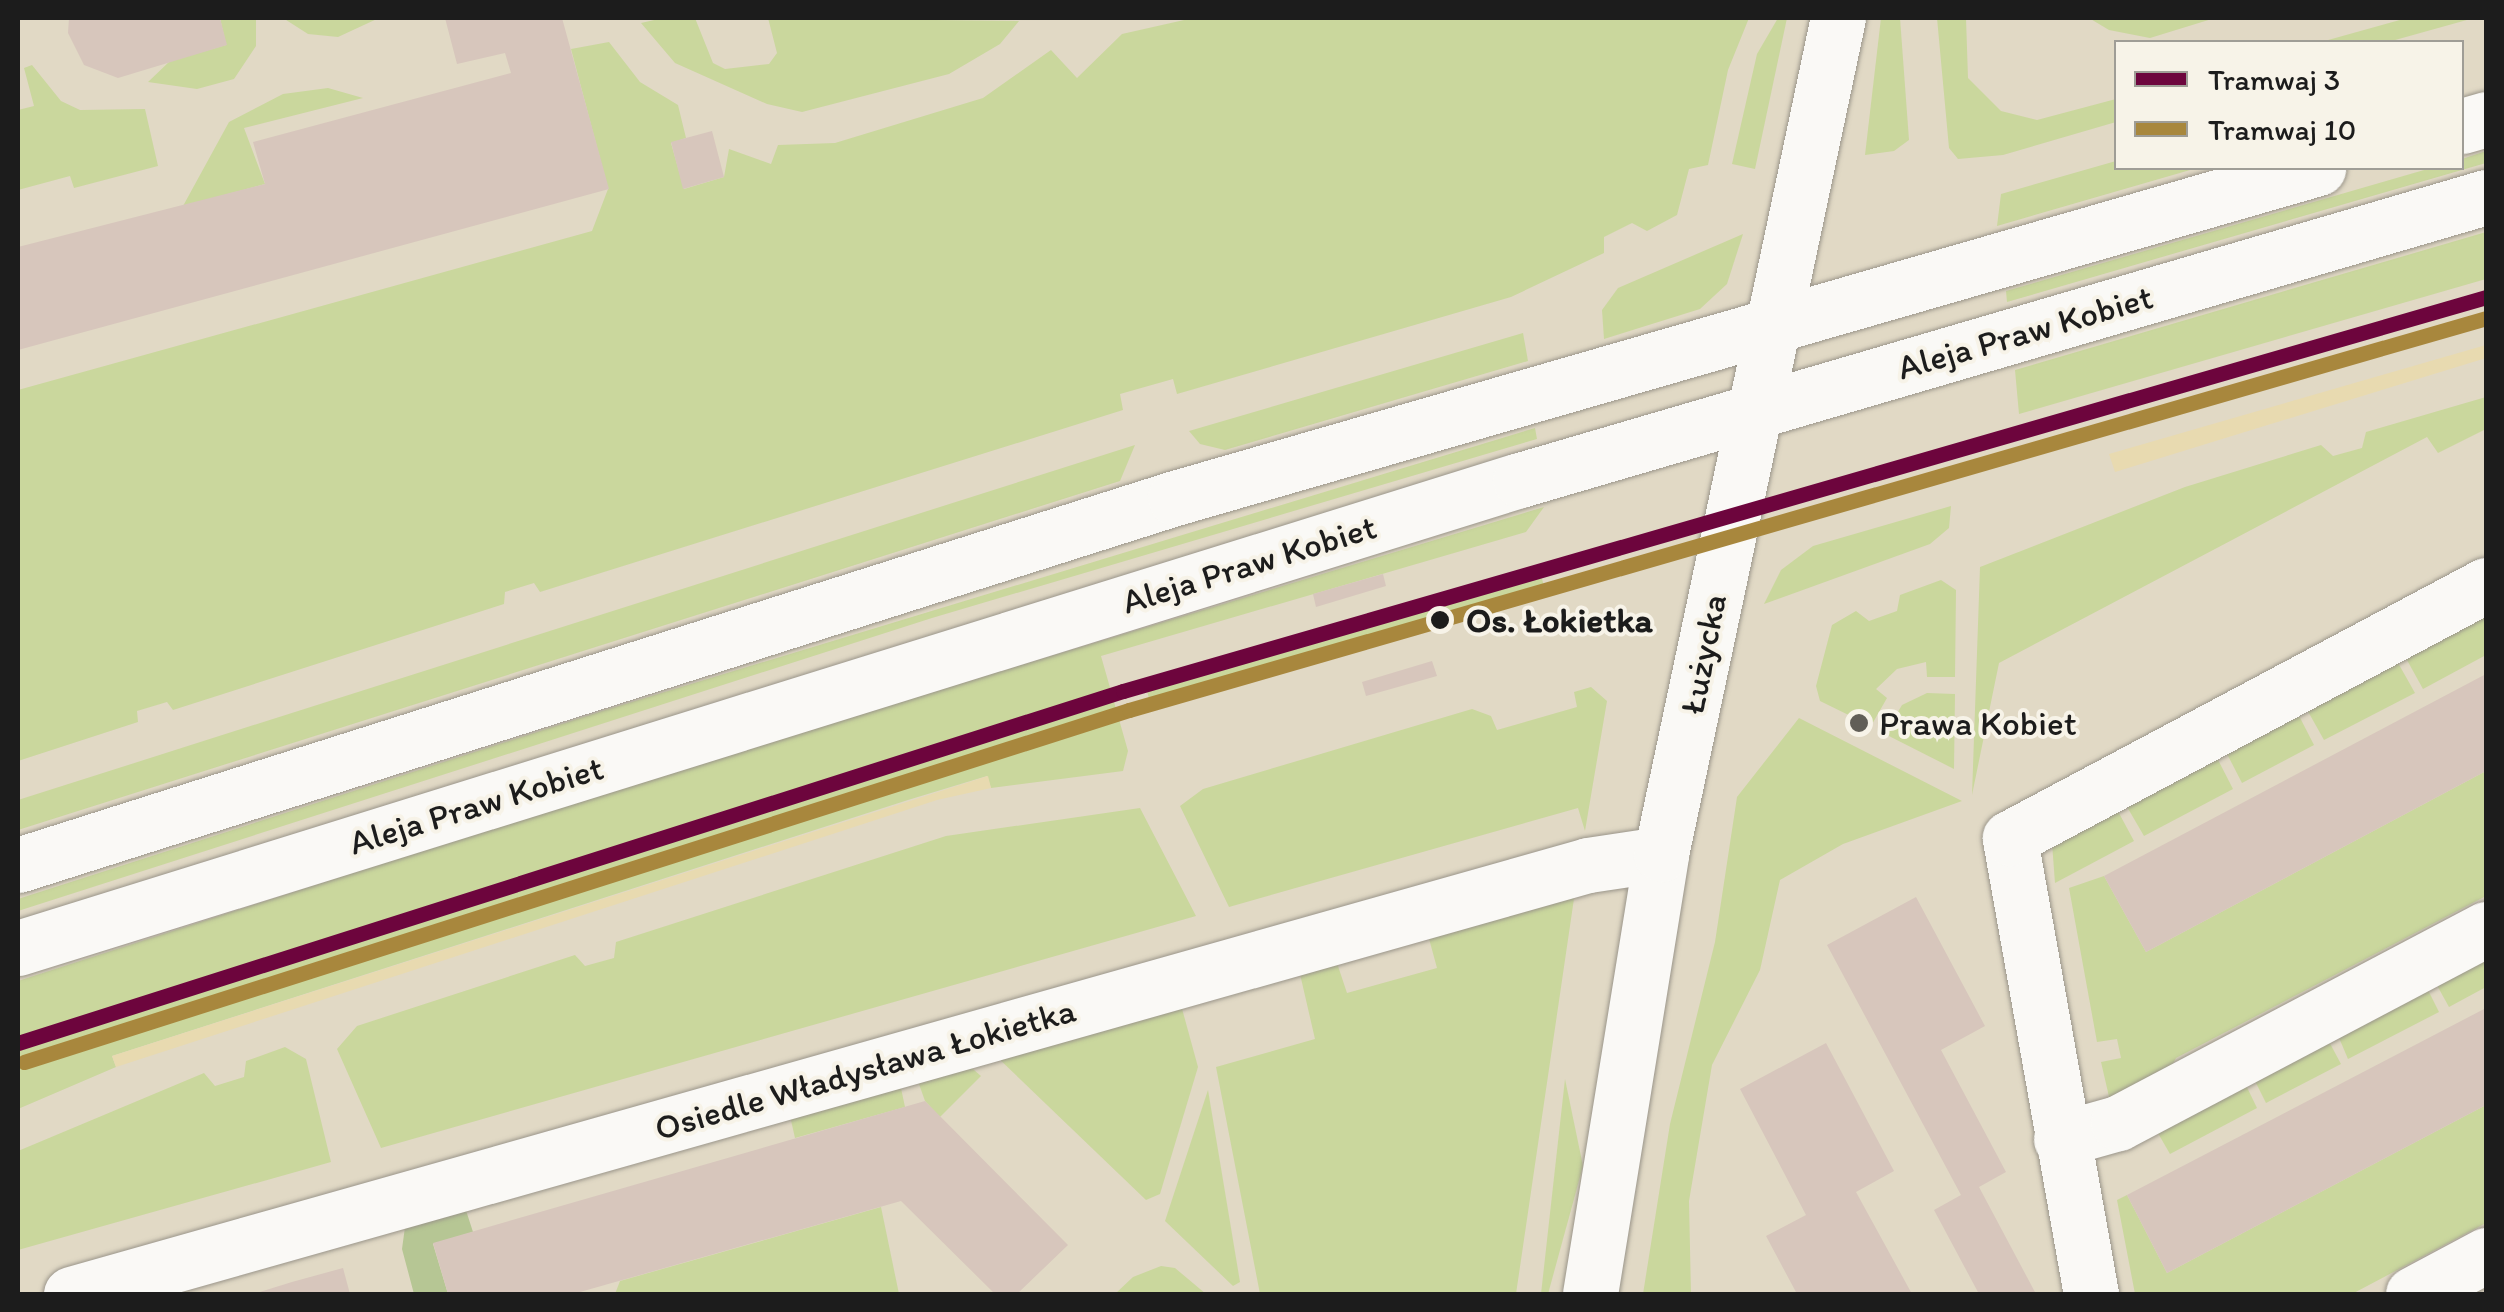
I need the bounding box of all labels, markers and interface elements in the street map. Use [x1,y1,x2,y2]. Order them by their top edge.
legend [2114,40,2464,170]
text: Tramwaj 3 [2208,61,2340,98]
text: Tramwaj 10 [2208,111,2356,148]
street label: Aleja Praw Kobiet [1892,275,2158,389]
street label: Aleja Praw Kobiet [1117,505,1381,623]
street label: Łużycka [1671,591,1735,717]
place label: Os. Łokietka [1466,599,1653,641]
marker: Os. Łokietka [1423,603,1457,637]
place label: Prawa Kobiet [1879,702,2077,744]
marker: Prawa Kobiet [1848,712,1870,734]
street label: Aleja Praw Kobiet [344,746,608,864]
street label: Osiedle Władysława Łokietka [650,989,1080,1149]

